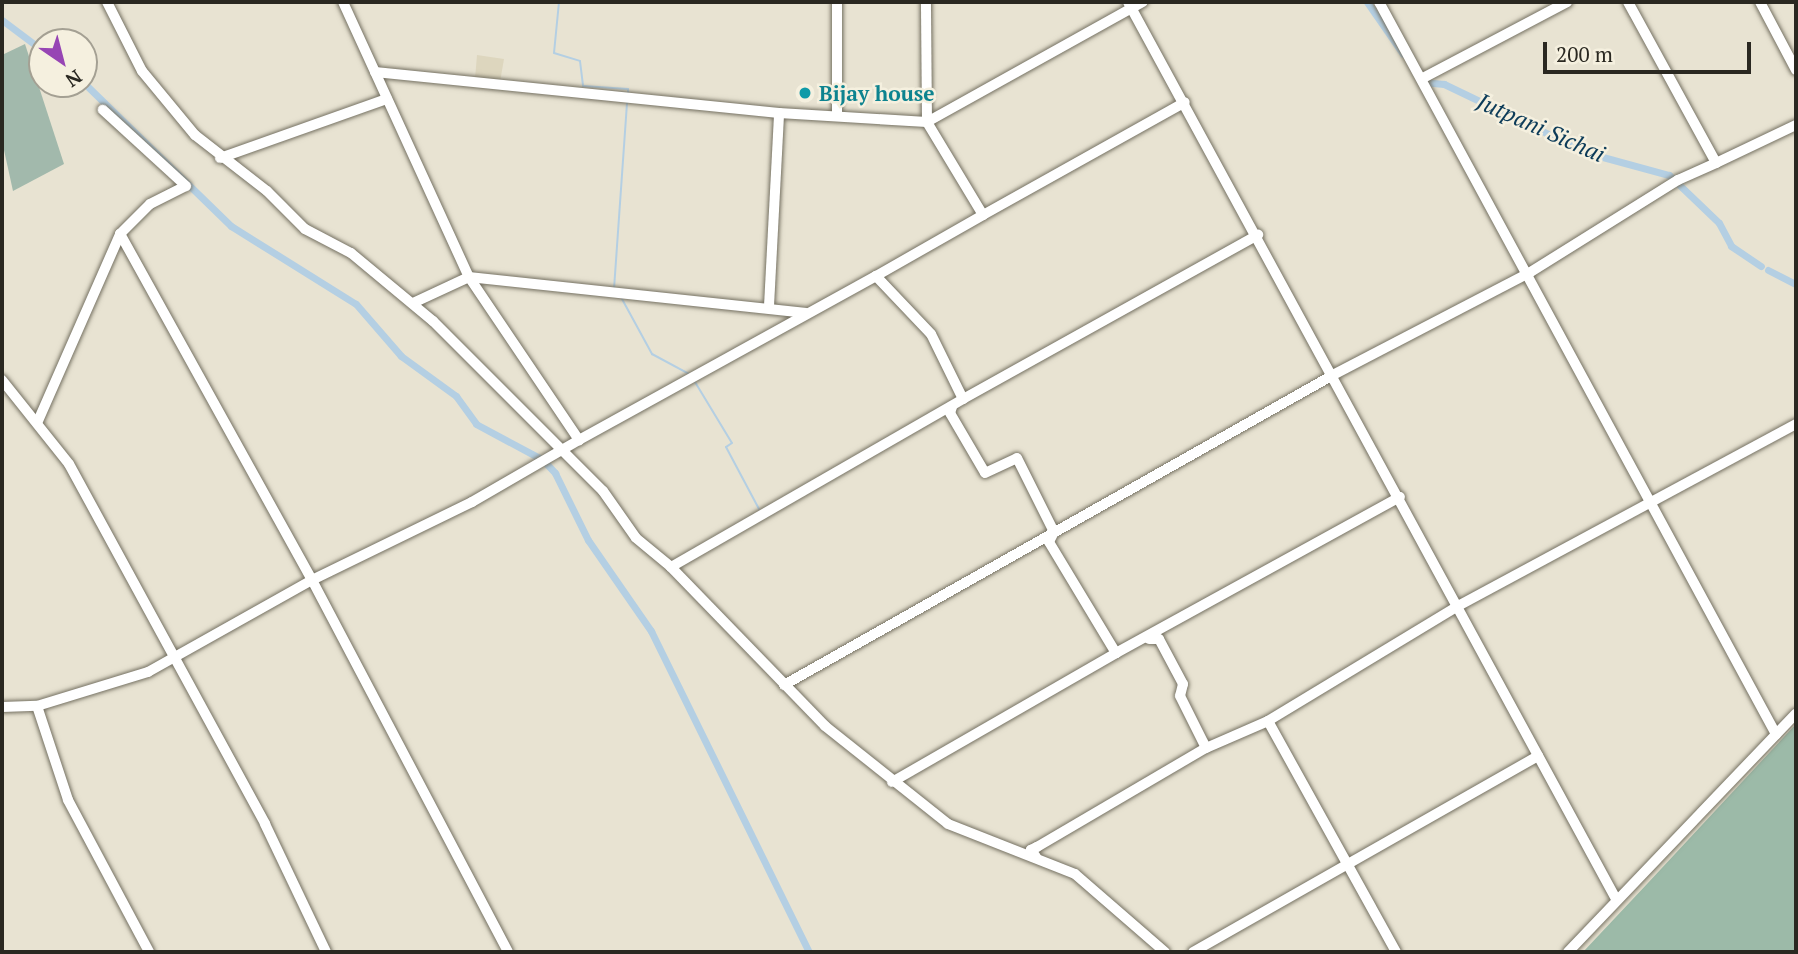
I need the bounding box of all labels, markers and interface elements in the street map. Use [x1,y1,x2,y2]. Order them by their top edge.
north arrow [28,28,98,98]
scale bar [1546,28,1754,72]
text: 200 m [1556,40,1613,68]
text: N [61,65,87,93]
place label: Bijay house [819,80,935,106]
marker: Bijay house [797,85,813,101]
water label: Jutpani Sichai [1473,88,1609,168]

